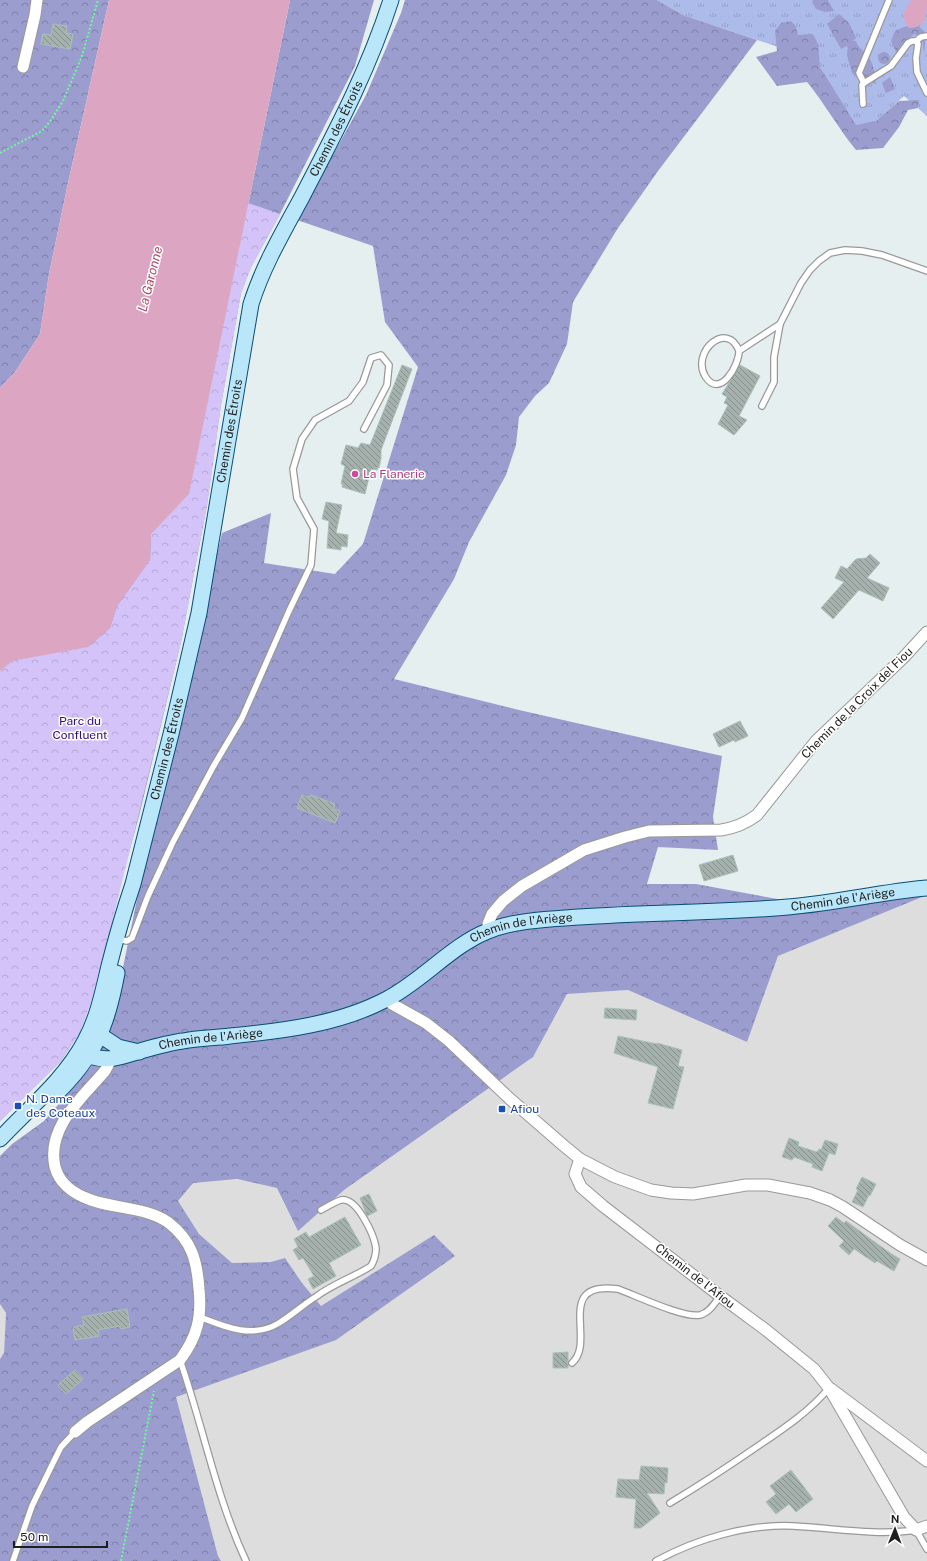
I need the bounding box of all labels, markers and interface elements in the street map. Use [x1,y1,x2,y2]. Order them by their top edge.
street label: Chemin des Étroits [307,79,366,179]
water label: La Garonne [135,245,165,313]
street label: Chemin des Étroits [214,378,245,484]
place label: La Flanerie [363,467,425,481]
marker: La Flanerie [350,469,360,479]
street label: Chemin de la Croix del Fiou [798,644,916,762]
street label: Chemin des Étroits [148,696,186,801]
park label: Parc du Confluent [53,714,108,742]
street label: Chemin de l'Ariège [790,885,896,914]
street label: Chemin de l'Ariège [467,910,573,946]
street label: Chemin de l'Ariège [157,1026,264,1053]
place label: N. Dame des Coteaux [26,1092,95,1120]
marker: N. Dame des Coteaux [13,1101,23,1111]
place label: Afiou [510,1102,539,1116]
marker: Afiou [497,1104,507,1114]
street label: Chemin de l'Afiou [652,1241,738,1311]
north arrow [875,1509,915,1549]
text: N [891,1513,900,1525]
scale bar [14,1523,107,1549]
text: 50 m [20,1530,48,1544]

